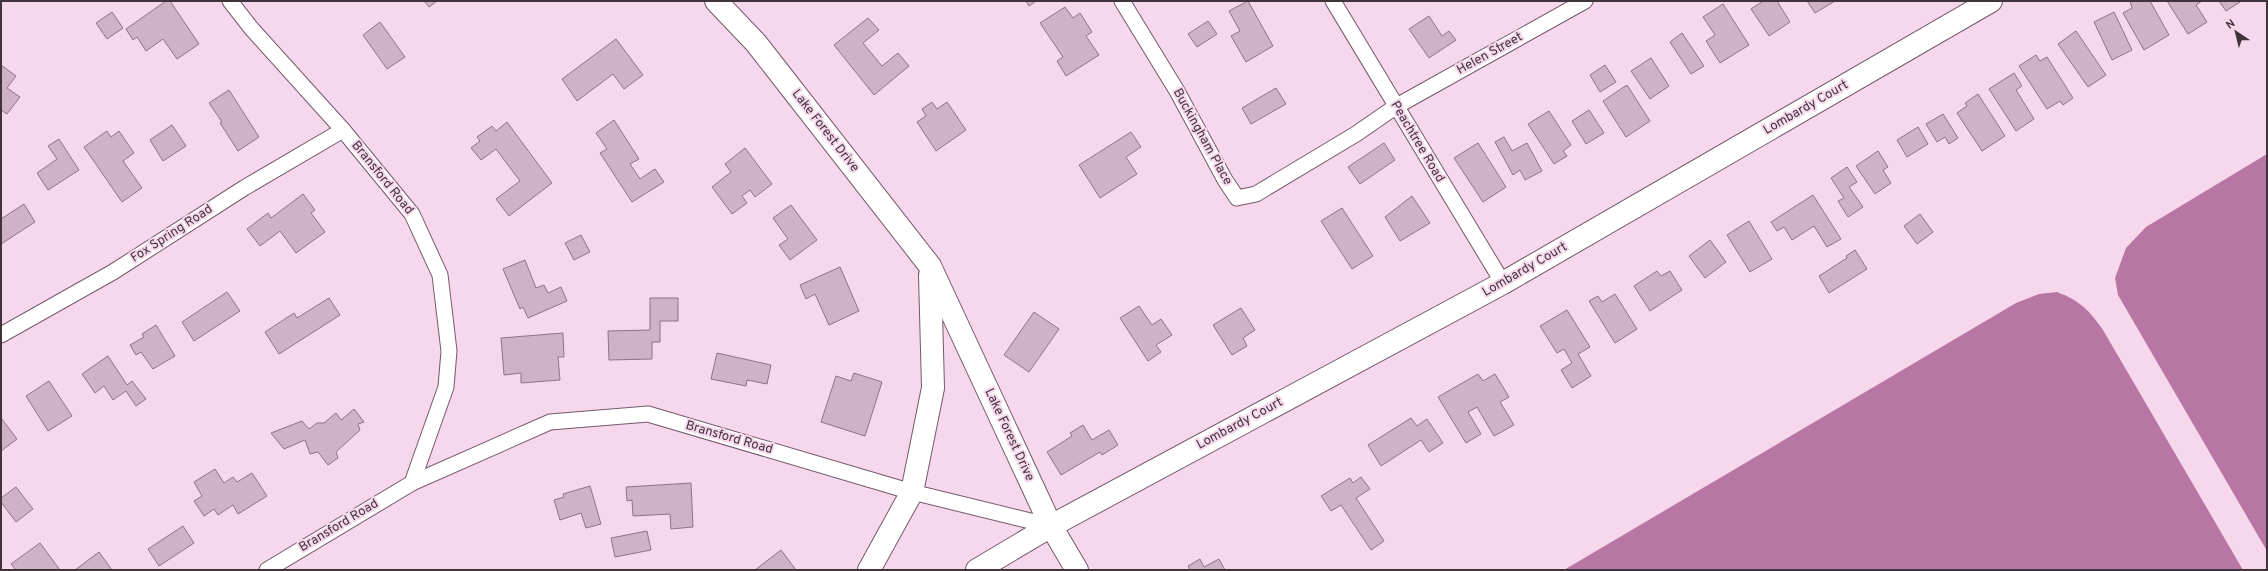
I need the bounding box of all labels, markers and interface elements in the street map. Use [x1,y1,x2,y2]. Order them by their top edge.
north arrow [2216,12,2256,52]
text: N [2224,17,2238,33]
street label: Helen Street [1454,29,1526,79]
street label: Lombardy Court [1761,77,1851,139]
street label: Lake Forest Drive [788,86,862,176]
street label: Buckingham Place [1169,86,1235,188]
street label: Peachtree Road [1386,98,1448,186]
street label: Bransford Road [347,138,417,218]
street label: Fox Spring Road [128,202,216,266]
street label: Lombardy Court [1480,239,1570,301]
street label: Lake Forest Drive [981,386,1037,484]
street label: Lombardy Court [1194,395,1286,453]
street label: Bransford Road [684,418,774,458]
street label: Bransford Road [296,496,382,556]

